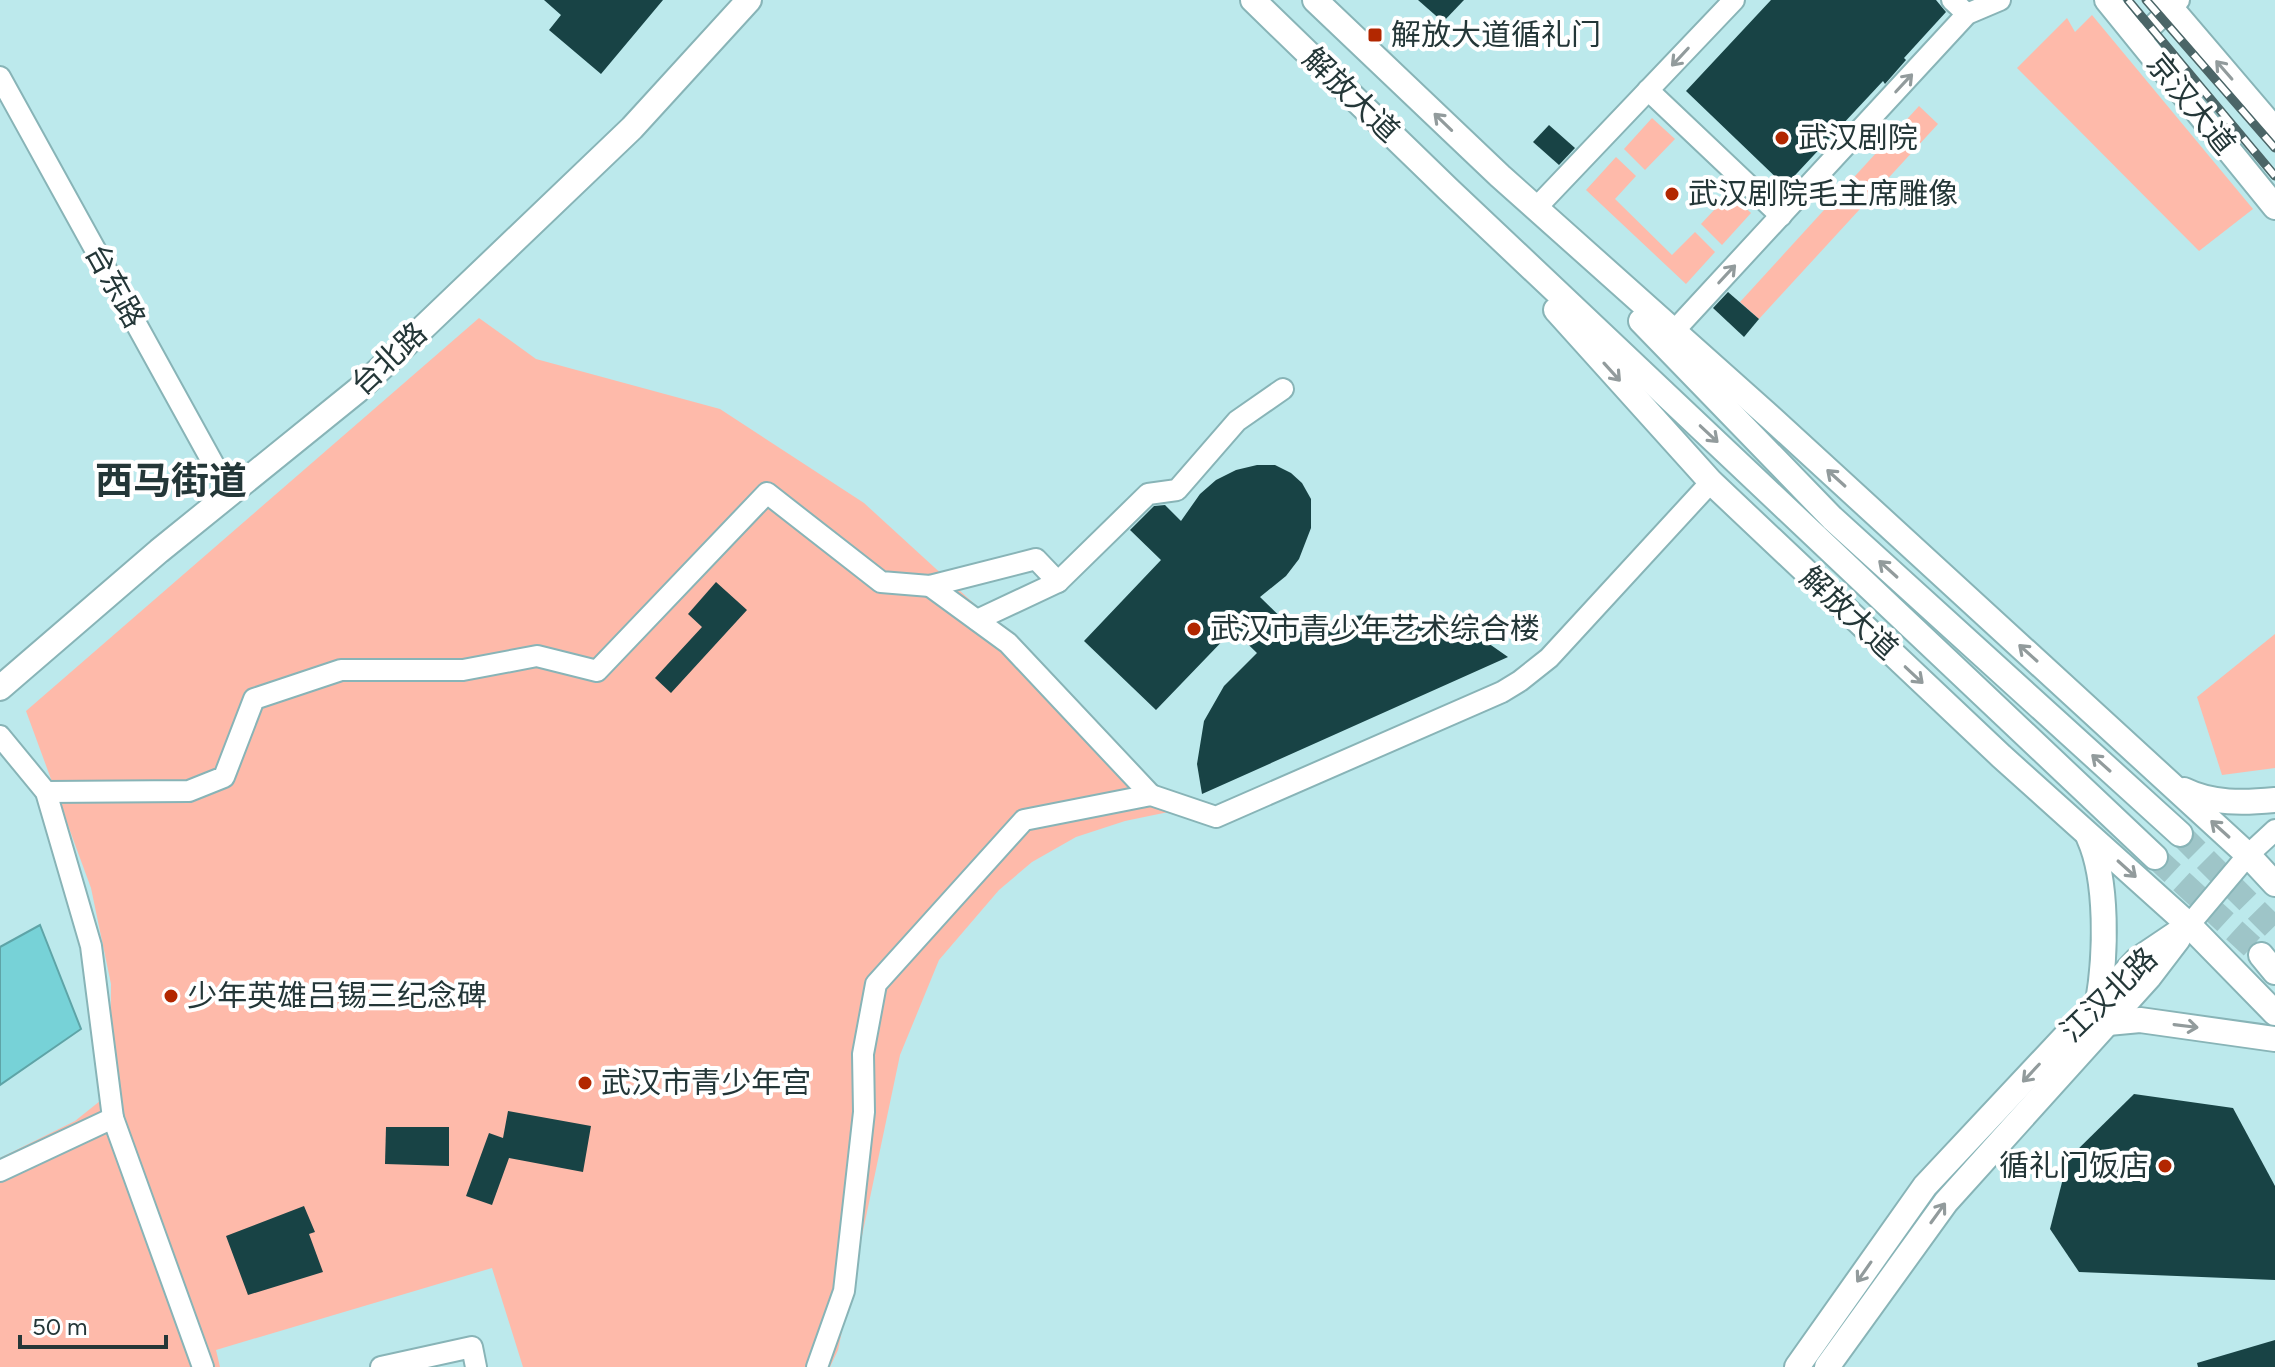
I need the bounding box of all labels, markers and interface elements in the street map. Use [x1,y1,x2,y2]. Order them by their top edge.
place label: 解放大道循礼门 [1391,16,1601,53]
marker: 解放大道循礼门 [1366,26,1384,44]
street label: 解放大道 [1295,40,1407,150]
street label: 京汉大道 [2139,45,2244,162]
one-way arrow [1671,47,1690,67]
one-way arrow [2215,61,2233,81]
one-way arrow [1894,73,1913,93]
one-way arrow [1434,113,1453,132]
place label: 武汉剧院 [1798,119,1918,156]
marker: 武汉剧院 [1773,129,1791,147]
place label: 武汉剧院毛主席雕像 [1688,175,1958,212]
marker: 武汉剧院毛主席雕像 [1663,185,1681,203]
street label: 台东路 [77,237,153,334]
one-way arrow [1718,264,1737,284]
street label: 台北路 [343,314,434,403]
one-way arrow [1602,362,1620,382]
one-way arrow [1699,425,1719,444]
district label: 西马街道 [95,458,247,504]
one-way arrow [1827,469,1847,487]
street label: 解放大道 [1793,558,1906,667]
one-way arrow [1879,560,1899,578]
place label: 武汉市青少年艺术综合楼 [1210,610,1540,647]
marker: 武汉市青少年艺术综合楼 [1185,620,1203,638]
one-way arrow [2018,644,2038,663]
one-way arrow [1904,665,1924,683]
one-way arrow [2092,754,2112,772]
one-way arrow [2210,819,2230,838]
one-way arrow [2117,859,2137,877]
street label: 江汉北路 [2053,940,2165,1050]
place label: 少年英雄吕锡三纪念碑 [187,977,487,1014]
marker: 少年英雄吕锡三纪念碑 [162,987,180,1005]
one-way arrow [2173,1019,2198,1034]
one-way arrow [2022,1063,2041,1082]
place label: 武汉市青少年宫 [601,1064,811,1101]
marker: 武汉市青少年宫 [576,1074,594,1092]
place label: 循礼门饭店 [1999,1147,2149,1184]
marker: 循礼门饭店 [2156,1157,2174,1175]
one-way arrow [1930,1202,1946,1224]
one-way arrow [1856,1260,1872,1282]
scale bar [20,1299,166,1349]
text: 50 m [32,1312,88,1341]

